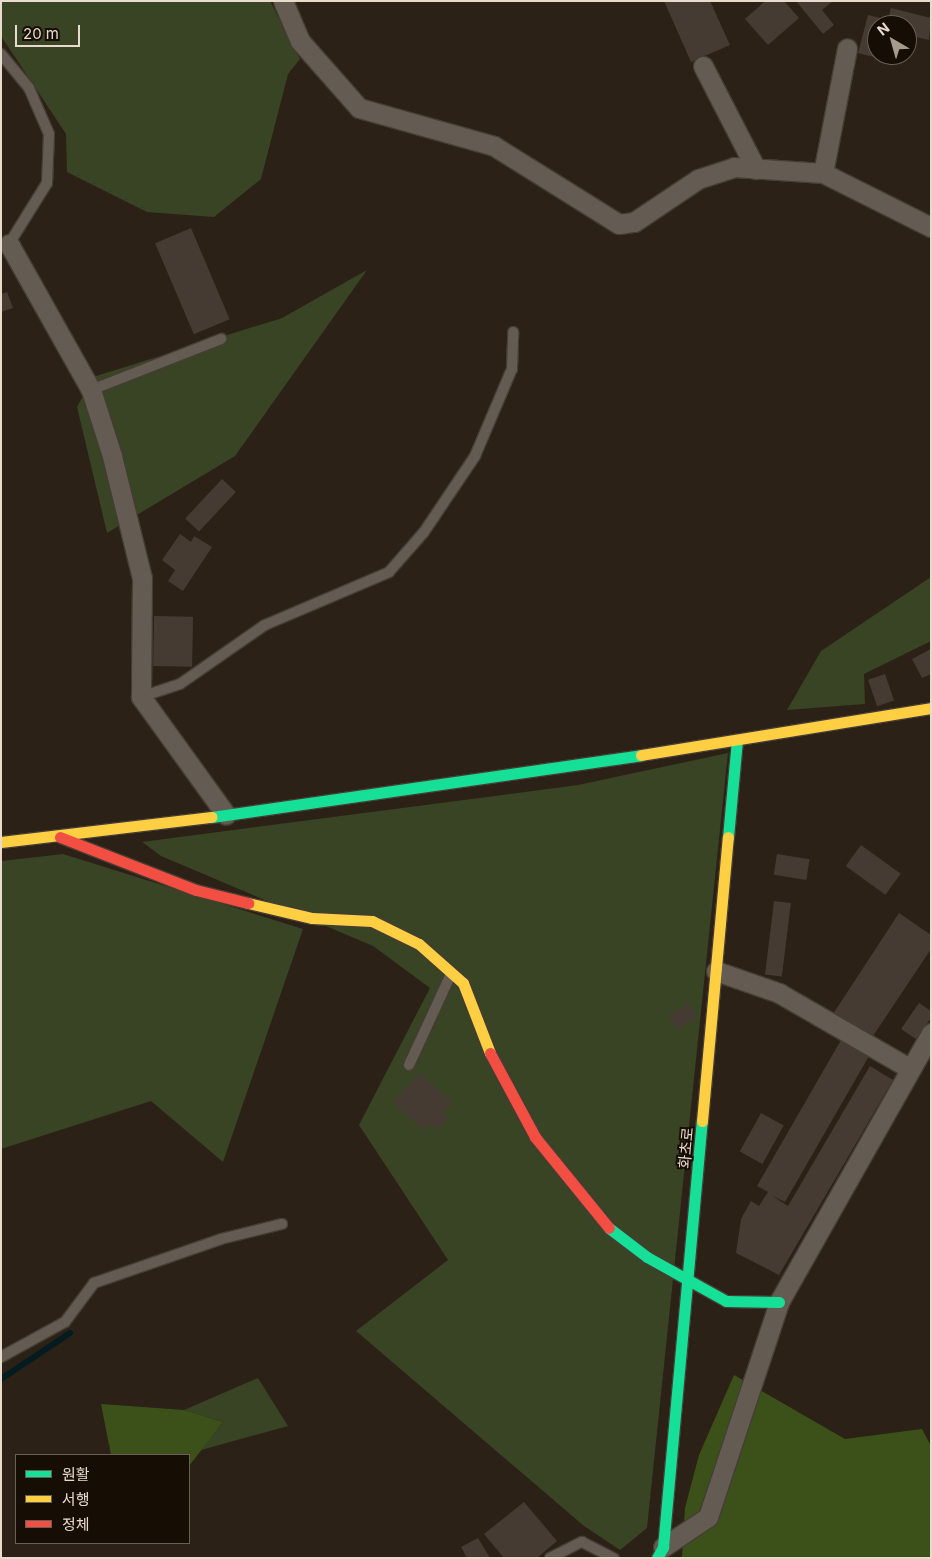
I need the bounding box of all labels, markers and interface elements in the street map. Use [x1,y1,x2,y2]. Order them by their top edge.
scale bar [18,15,82,47]
north arrow [867,15,917,65]
text: N [874,19,893,39]
text: 20 m [23,24,59,43]
street label: 화초로 [675,1127,697,1169]
legend [15,1454,190,1544]
text: 원활 [62,1465,90,1484]
text: 서행 [62,1490,90,1509]
text: 정체 [62,1515,90,1534]

